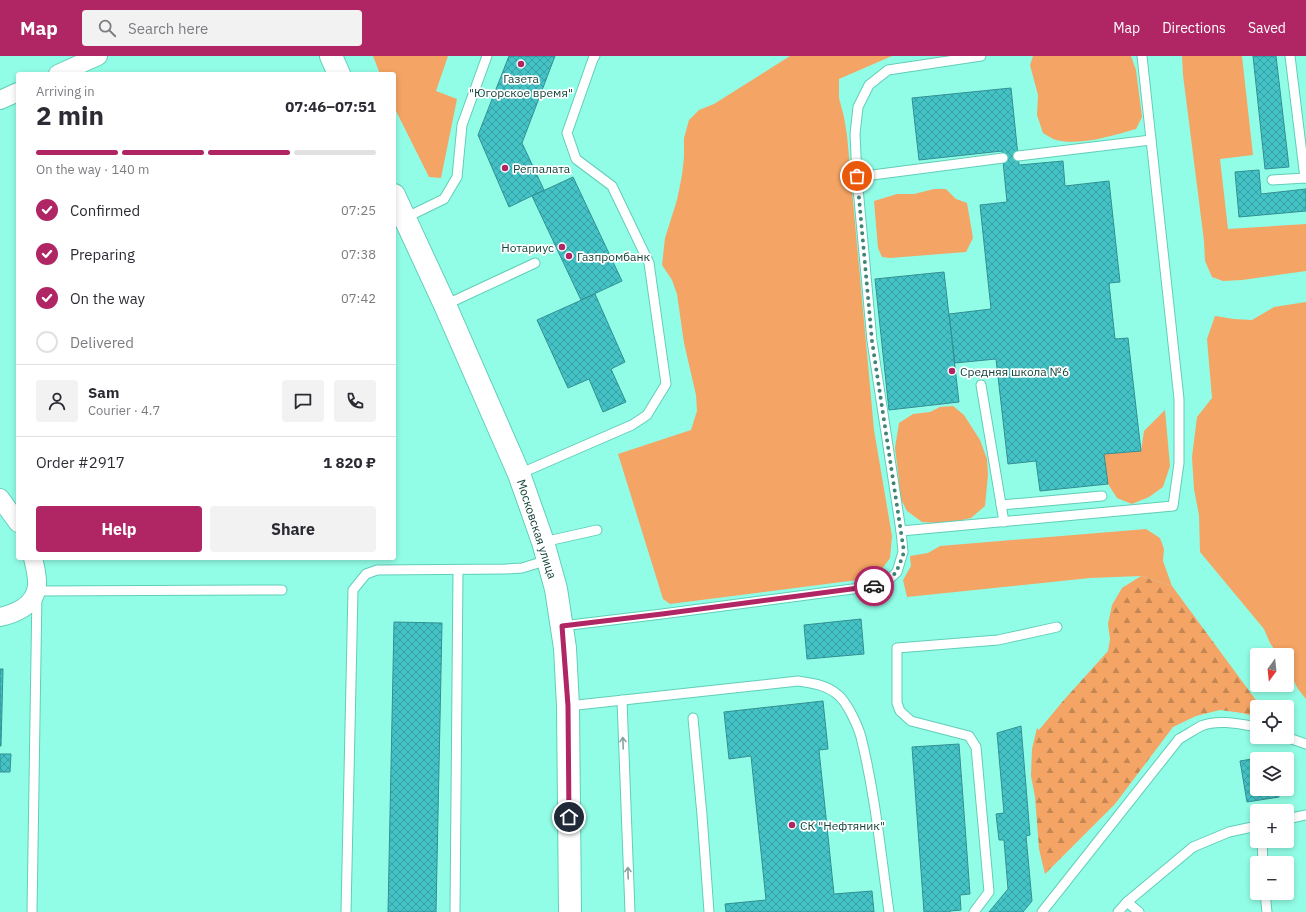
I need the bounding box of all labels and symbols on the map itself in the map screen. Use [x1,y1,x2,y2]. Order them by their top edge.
marker: Газета "Югорское время" [516,59,526,69]
place label: Газета "Югорское время" [469,71,573,100]
pin [840,159,874,193]
place label: Регпалата [513,161,571,176]
marker: Регпалата [500,163,510,173]
place label: Нотариус [501,240,554,255]
marker: Нотариус [557,242,567,252]
place label: Газпромбанк [577,249,651,264]
marker: Газпромбанк [564,251,574,261]
place label: Средняя школа №6 [960,364,1069,379]
marker: Средняя школа №6 [947,366,957,376]
street label: Московская улица [514,477,560,581]
courier [854,566,894,606]
north arrow [1250,648,1294,692]
one-way arrow [620,737,627,750]
pin [552,800,586,834]
place label: СК "Нефтяник" [800,818,885,833]
marker: СК "Нефтяник" [787,820,797,830]
one-way arrow [625,867,632,880]

